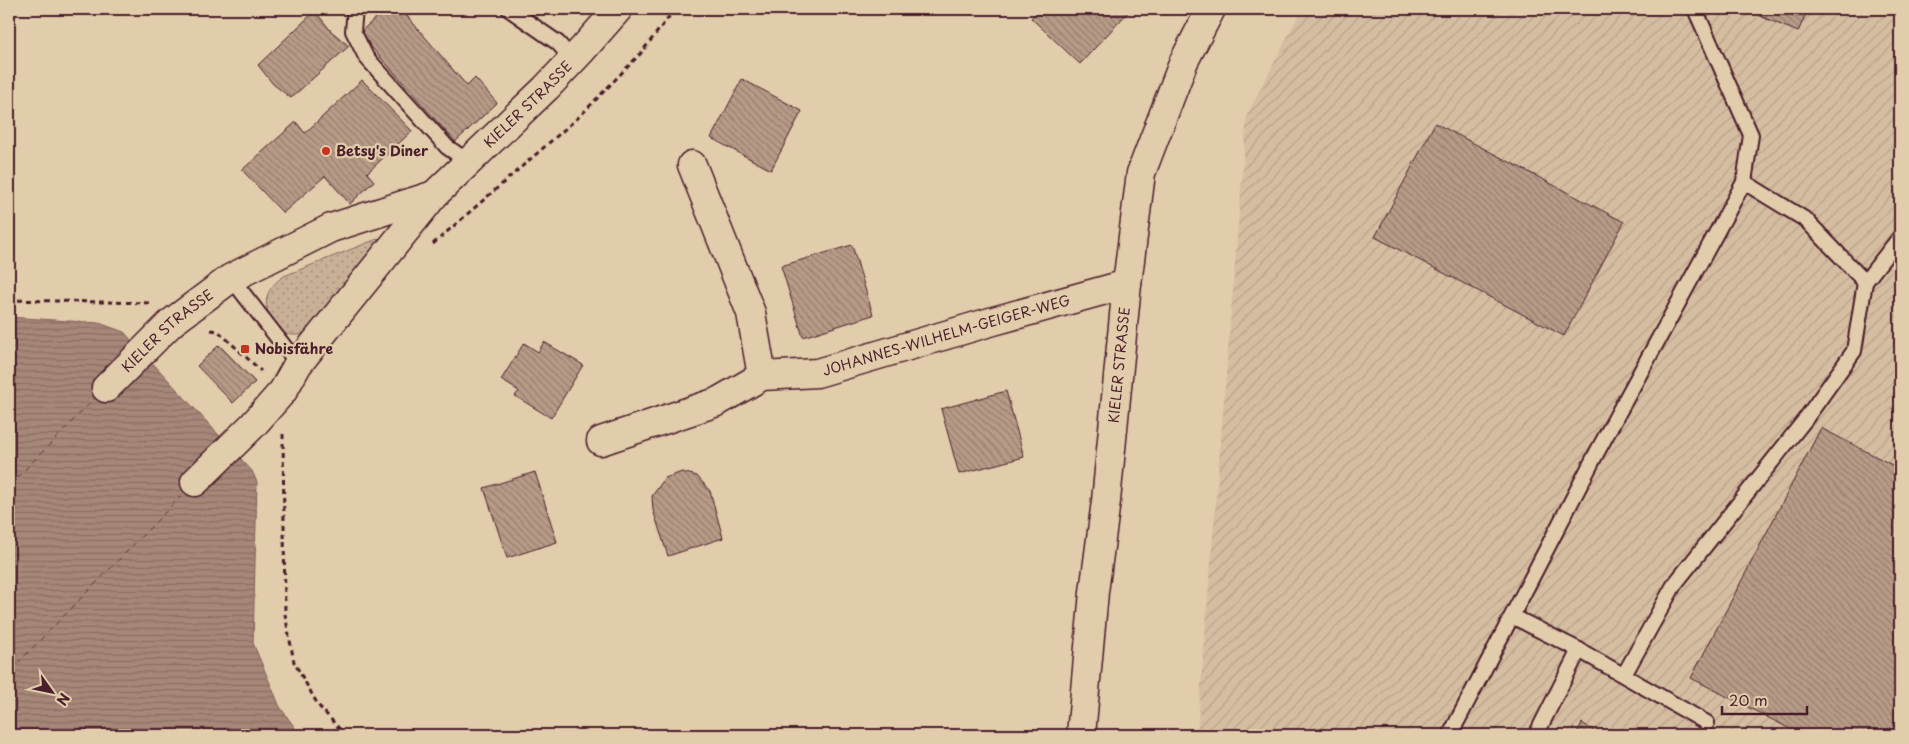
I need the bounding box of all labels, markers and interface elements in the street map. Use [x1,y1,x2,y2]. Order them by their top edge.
street label: KIELER STRASSE [479,56,577,152]
place label: Betsy's Diner [336,140,429,161]
marker: Betsy's Diner [320,145,332,157]
street label: KIELER STRASSE [116,284,217,377]
street label: JOHANNES-WILHELM-GEIGER-WEG [820,289,1072,381]
street label: KIELER STRASSE [1103,306,1135,424]
place label: Nobisfähre [255,338,333,359]
marker: Nobisfähre [239,343,251,355]
north arrow [28,666,78,716]
scale bar [1722,684,1806,716]
text: 20 m [1729,688,1768,711]
text: N [51,689,75,710]

